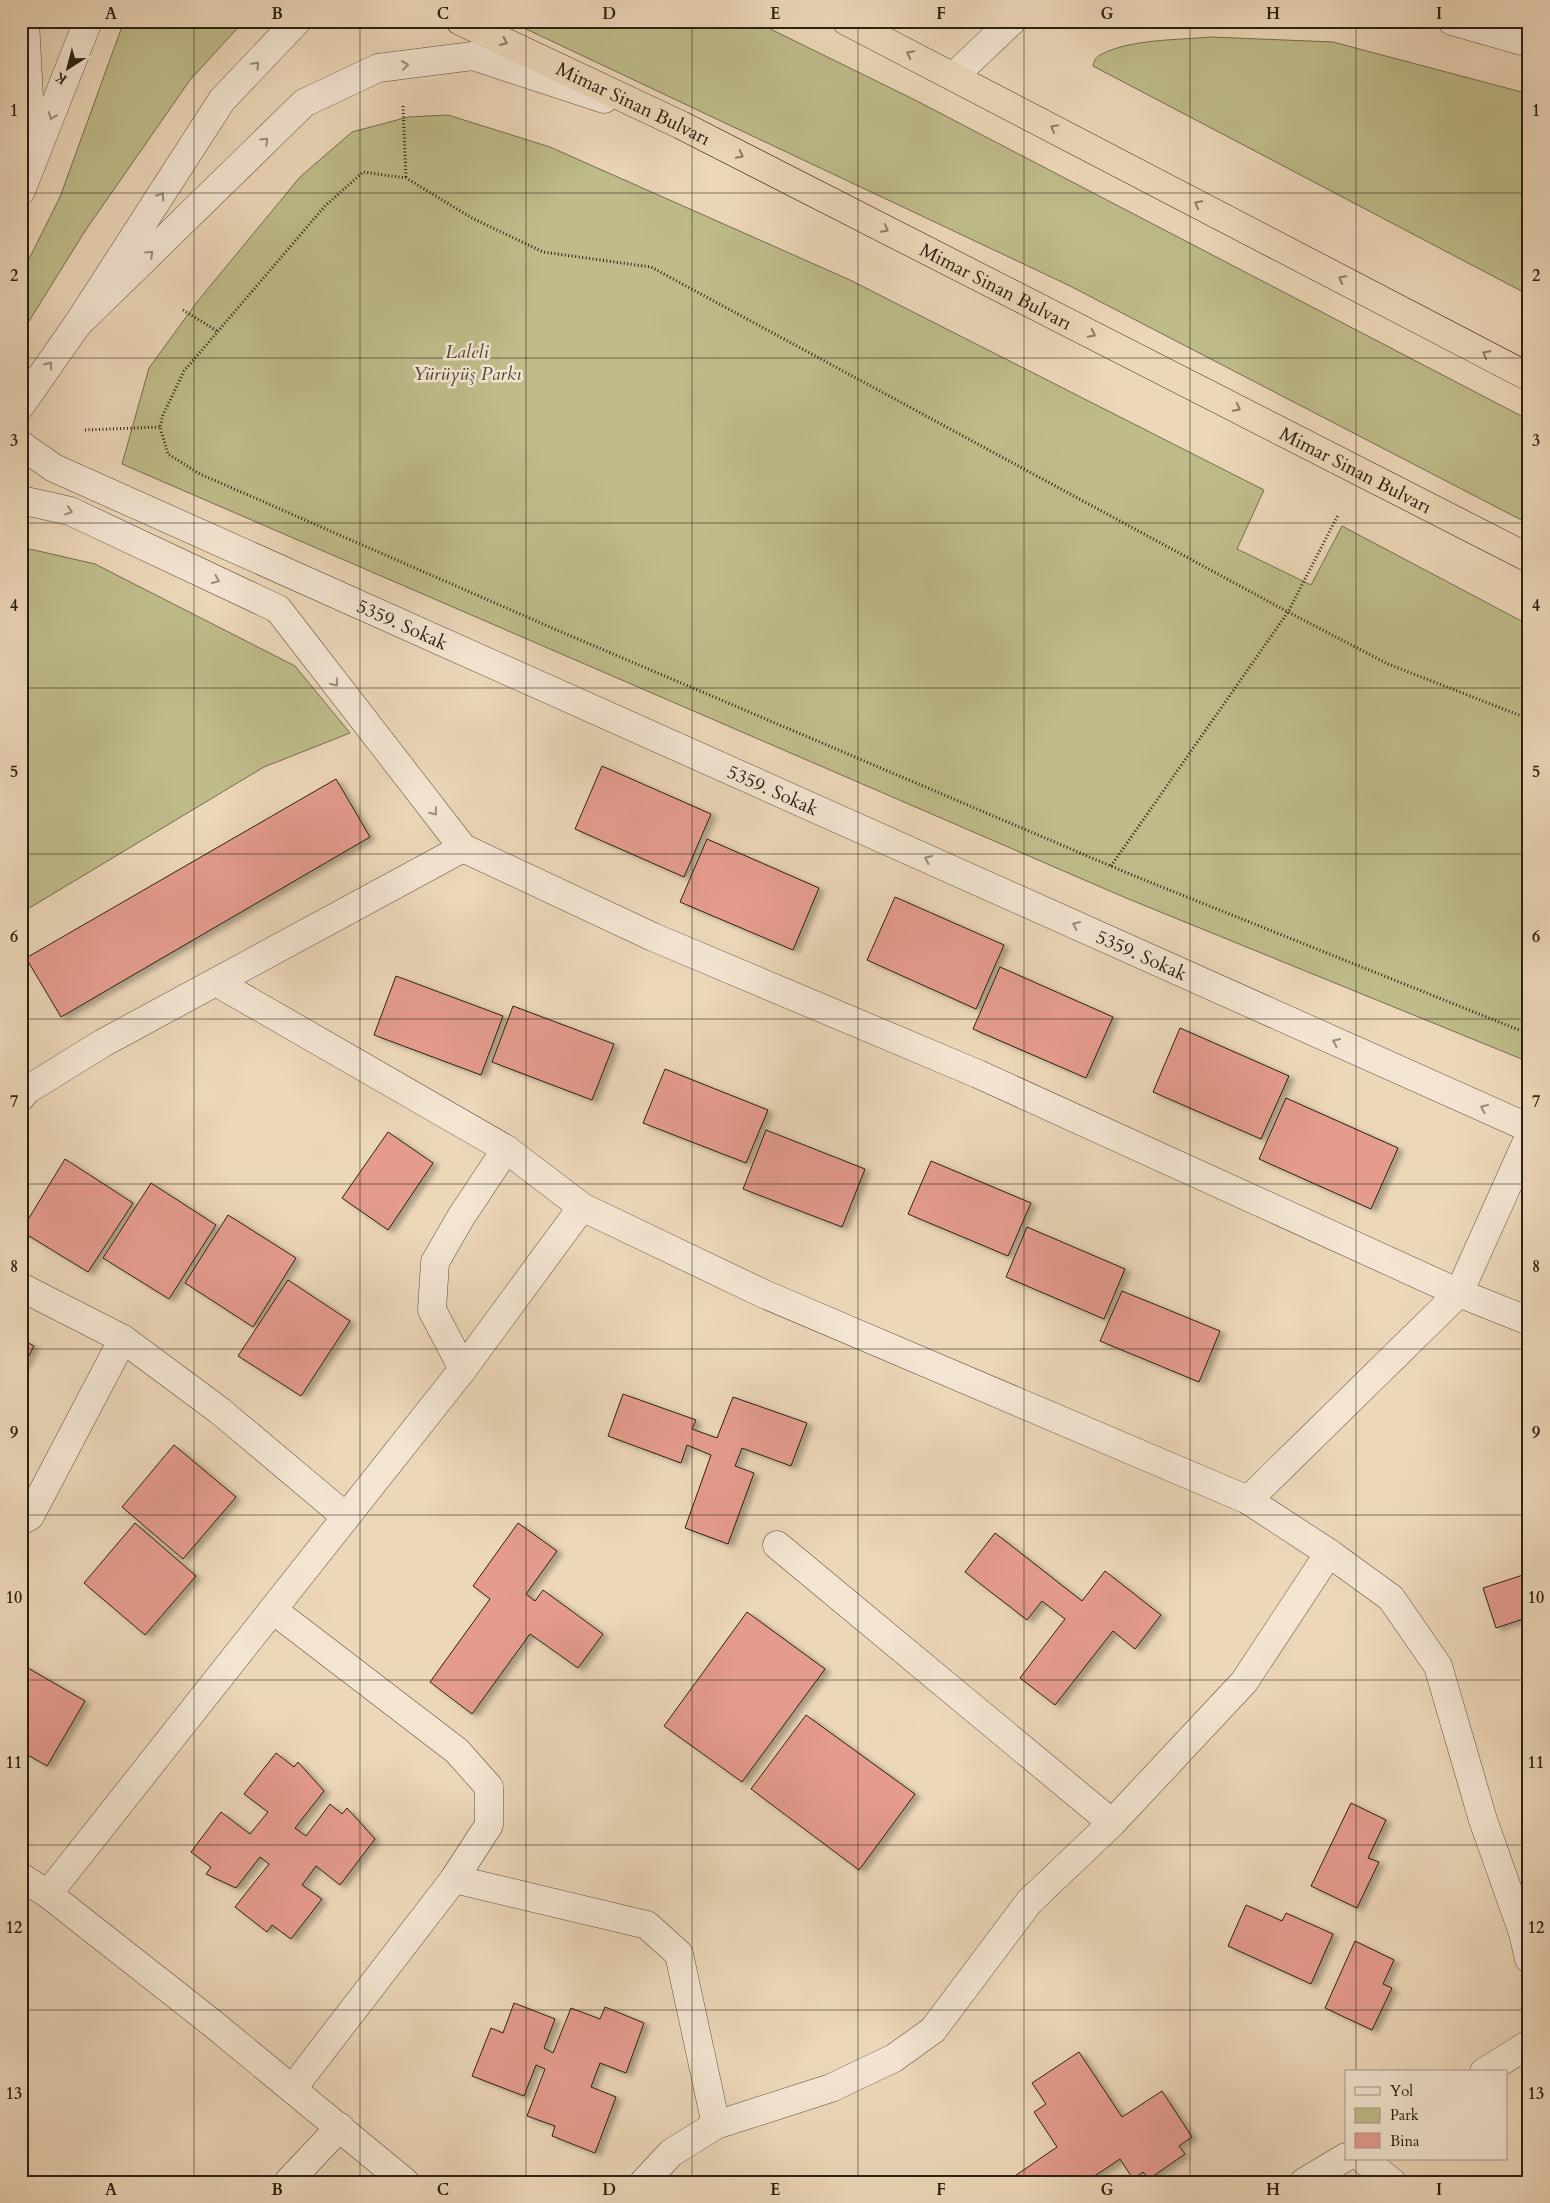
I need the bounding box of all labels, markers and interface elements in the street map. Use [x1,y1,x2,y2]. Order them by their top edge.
text: A [105,3,117,25]
text: B [271,3,283,25]
text: C [437,3,449,25]
text: D [602,3,616,25]
text: E [770,3,780,25]
text: F [936,3,946,25]
text: G [1100,3,1114,25]
text: H [1266,3,1280,25]
text: I [1436,3,1442,25]
one-way arrow [499,36,508,46]
north arrow [42,42,92,92]
one-way arrow [906,50,915,60]
street label: Mimar Sinan Bulvarı [552,56,715,152]
one-way arrow [401,60,409,71]
one-way arrow [250,62,259,71]
text: K [50,67,71,89]
text: 1 [10,100,18,122]
text: 1 [1532,100,1540,122]
one-way arrow [48,111,58,120]
one-way arrow [1050,124,1059,134]
one-way arrow [260,137,269,146]
one-way arrow [735,149,744,159]
one-way arrow [154,192,164,201]
one-way arrow [1194,200,1203,210]
one-way arrow [880,223,889,233]
street label: Mimar Sinan Bulvarı [915,237,1076,336]
one-way arrow [144,251,153,260]
text: 2 [10,265,18,287]
text: 2 [1532,265,1540,287]
one-way arrow [1338,275,1347,285]
one-way arrow [1087,328,1096,338]
park label: Laleli Yürüyüş Parkı [413,339,521,387]
one-way arrow [1482,351,1491,361]
one-way arrow [43,362,52,371]
one-way arrow [1231,402,1240,412]
street label: Mimar Sinan Bulvarı [1275,421,1436,520]
text: 3 [10,430,18,452]
text: 3 [1532,430,1540,452]
one-way arrow [64,505,72,515]
one-way arrow [211,573,220,584]
street label: 5359. Sokak [352,593,453,657]
text: 4 [10,595,18,617]
text: 4 [1532,595,1540,617]
one-way arrow [330,677,338,686]
street label: 5359. Sokak [723,759,823,823]
text: 5 [10,761,18,783]
text: 5 [1532,761,1540,783]
one-way arrow [429,806,437,815]
one-way arrow [924,855,933,865]
one-way arrow [1072,921,1081,932]
street label: 5359. Sokak [1092,924,1192,988]
text: 6 [10,926,18,948]
text: 6 [1532,926,1540,948]
one-way arrow [1332,1037,1341,1048]
text: 7 [10,1091,18,1113]
text: 7 [1532,1091,1540,1113]
one-way arrow [1480,1104,1489,1115]
text: 8 [10,1256,18,1278]
text: 8 [1532,1256,1540,1278]
text: 9 [10,1422,18,1444]
text: 9 [1532,1422,1540,1444]
text: 10 [6,1587,22,1609]
text: 10 [1528,1587,1544,1609]
text: 11 [6,1752,22,1774]
text: 11 [1528,1752,1544,1774]
text: 12 [6,1917,22,1939]
text: 12 [1528,1917,1544,1939]
legend [1345,2070,1508,2160]
text: Yol [1390,2081,1413,2101]
text: 13 [6,2083,22,2105]
text: 13 [1528,2083,1544,2105]
text: Park [1390,2105,1419,2125]
text: Bina [1390,2131,1420,2151]
text: A [105,2179,117,2201]
text: B [271,2179,283,2201]
text: C [437,2179,449,2201]
text: D [602,2179,616,2201]
text: E [770,2179,780,2201]
text: F [936,2179,946,2201]
text: G [1100,2179,1114,2201]
text: H [1266,2179,1280,2201]
text: I [1436,2179,1442,2201]

